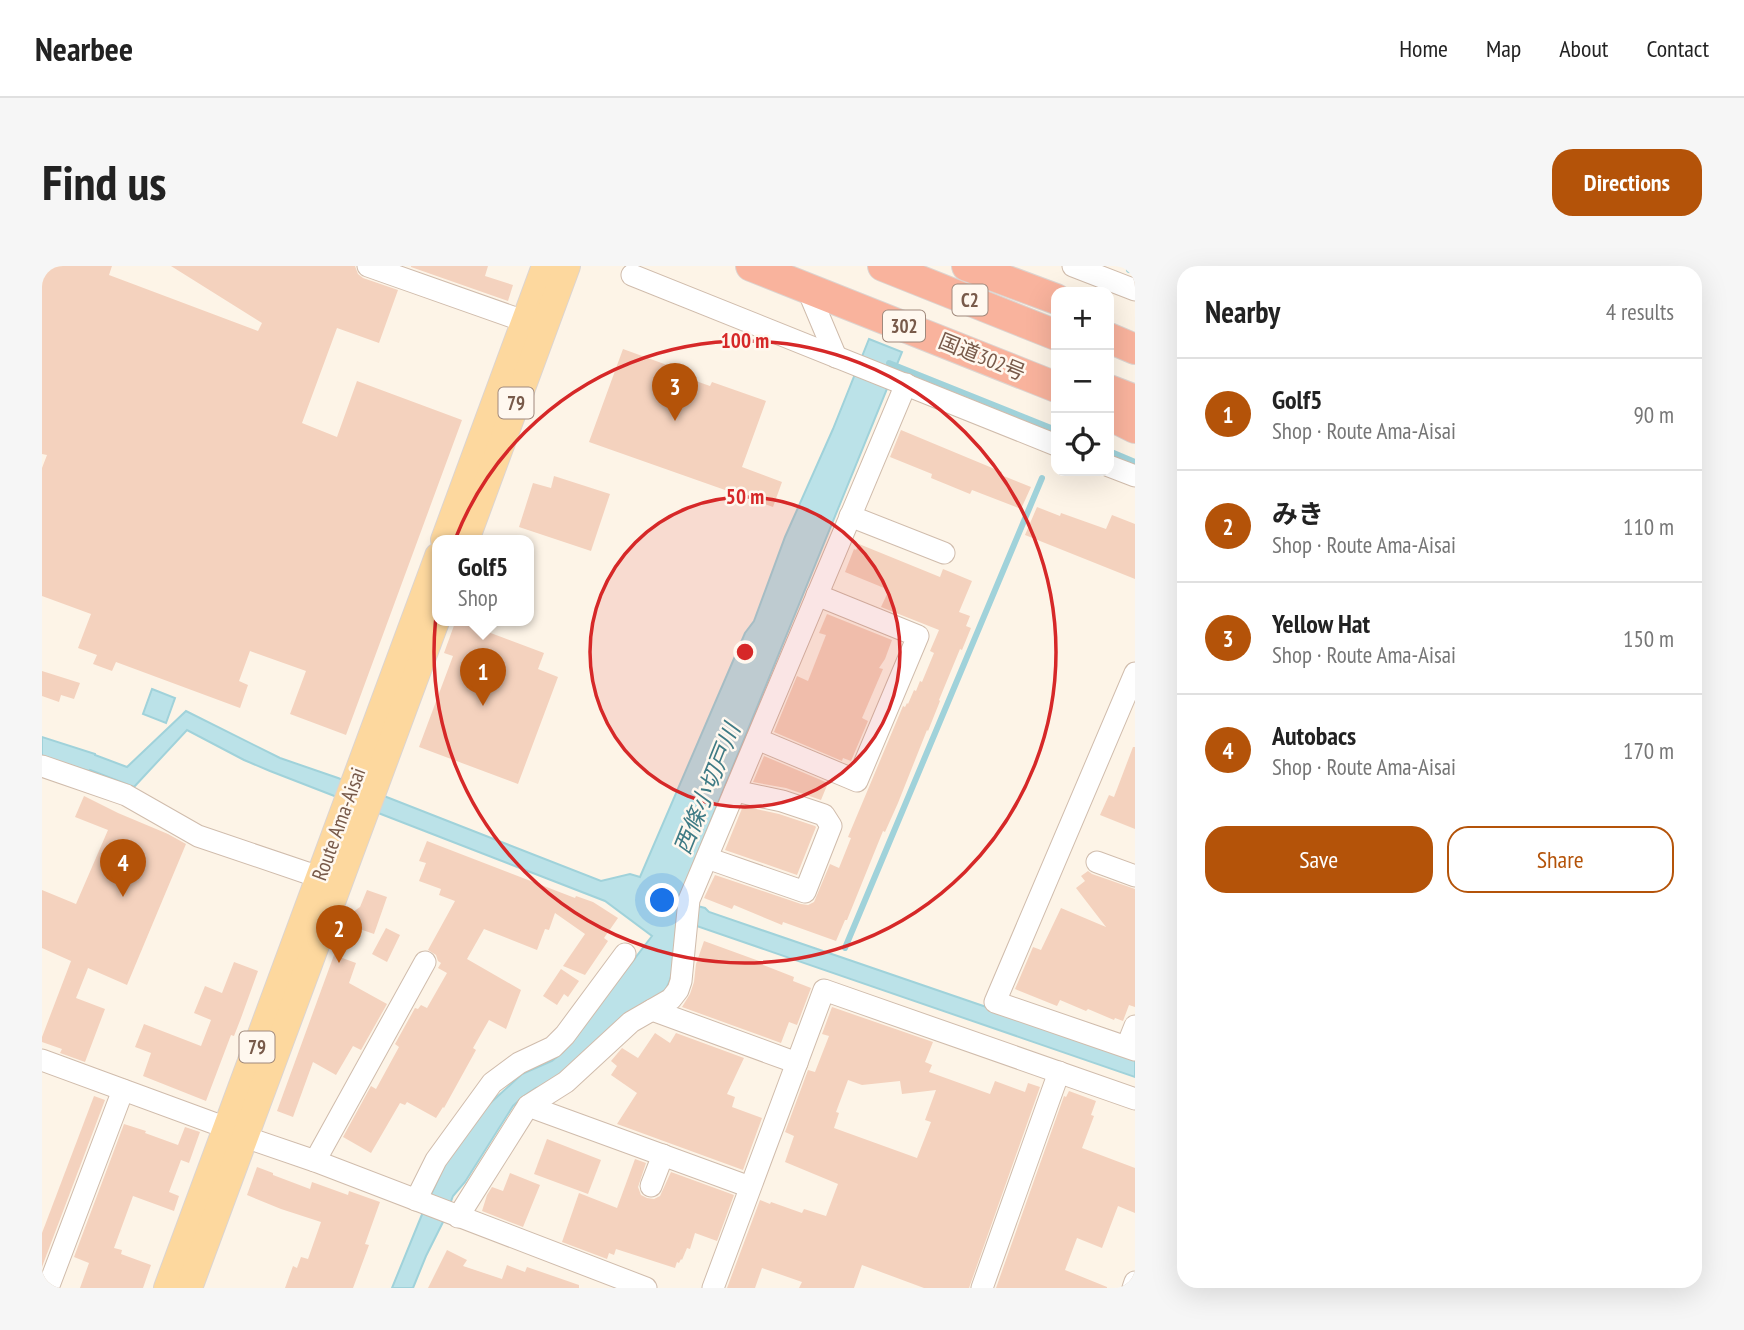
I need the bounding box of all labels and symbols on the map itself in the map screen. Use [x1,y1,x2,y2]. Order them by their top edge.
road number: C2 [953,284,988,316]
road number: 302 [883,310,925,342]
text: 100 m [721,327,769,354]
street label: 国道302号 [935,327,1030,386]
pin: 3 [652,363,698,421]
road number: 79 [498,388,533,419]
text: 50 m [726,483,764,510]
centre of rings [733,640,757,664]
pin: 1 [460,648,506,706]
water label: 西條小切戸川 [667,717,747,858]
street label: Route Ama-Aisai [306,764,371,884]
pin: 4 [100,839,146,897]
your location [645,883,679,917]
pin: 2 [316,905,362,963]
road number: 79 [240,1032,274,1062]

